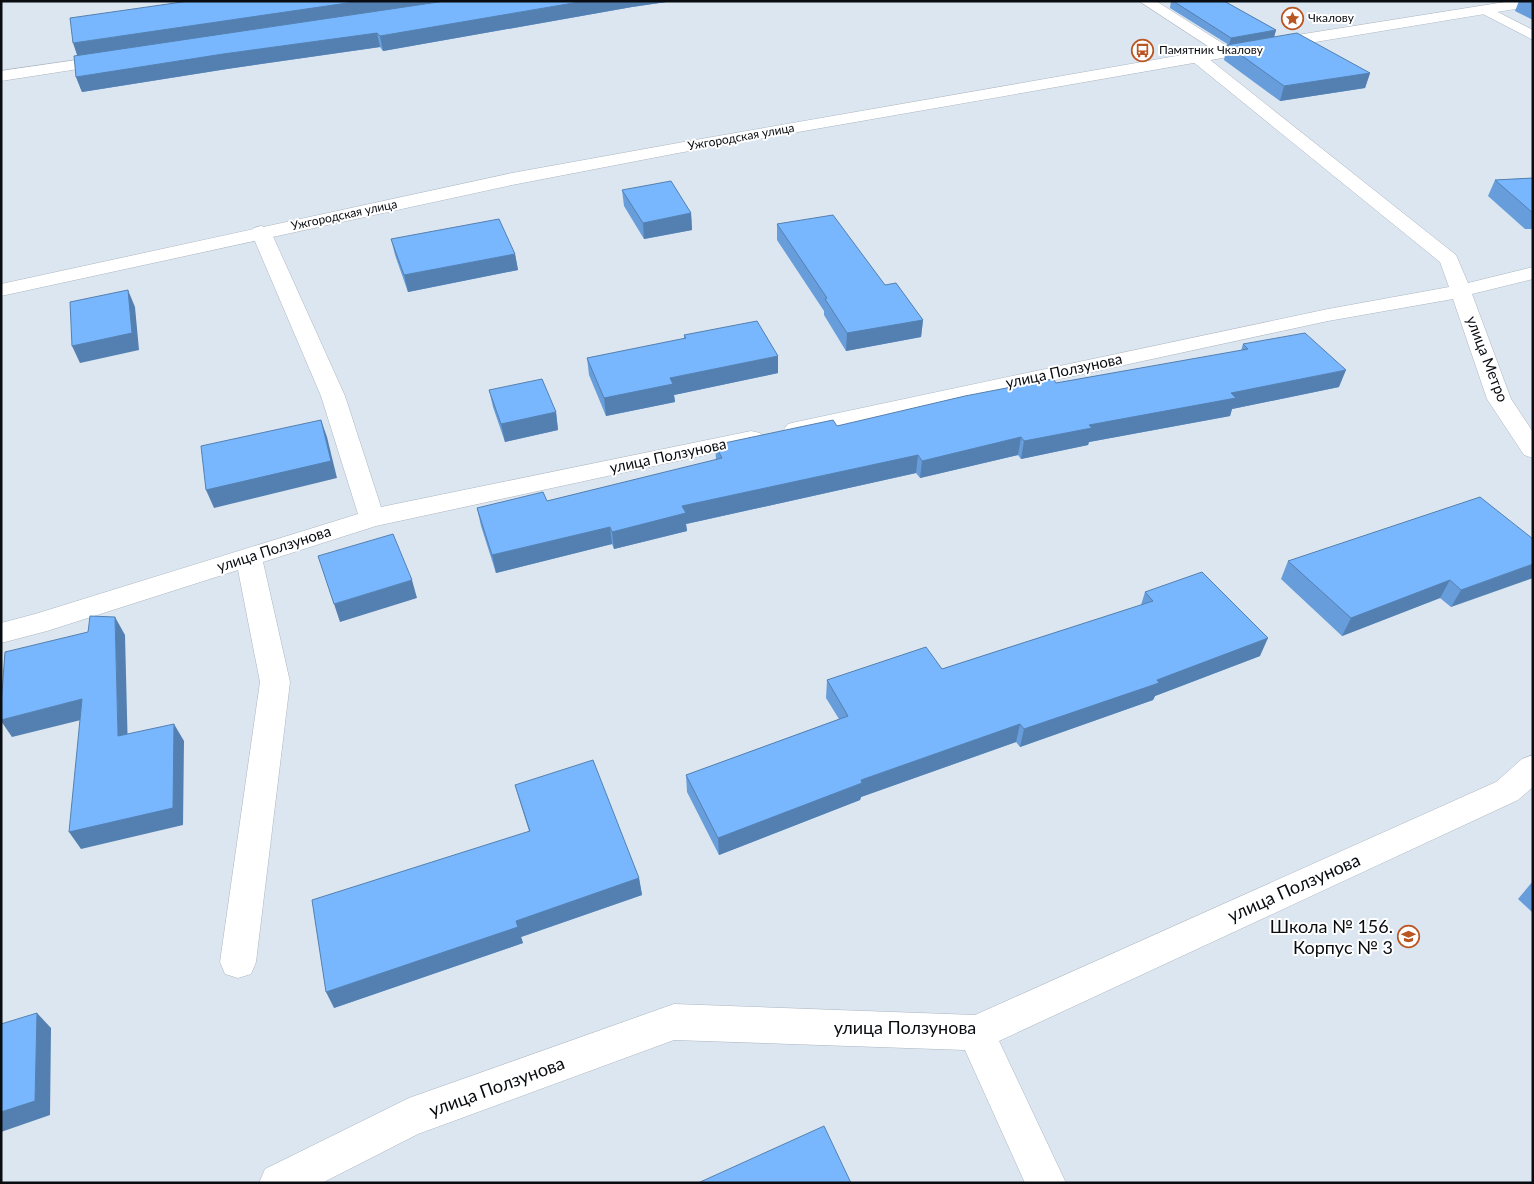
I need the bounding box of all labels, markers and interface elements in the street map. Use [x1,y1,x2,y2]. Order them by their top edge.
place icon: Чкалову [1280,6,1304,30]
place label: Чкалову [1308,10,1355,25]
bus stop icon: Памятник Чкалову [1131,38,1155,62]
place label: Памятник Чкалову [1159,42,1264,57]
street label: Ужгородская улица [686,120,796,153]
street label: Ужгородская улица [289,196,398,233]
street label: улица Метро [1463,313,1513,404]
street label: улица Ползунова [1004,349,1124,391]
street label: улица Ползунова [608,434,728,476]
street label: улица Ползунова [214,521,333,575]
street label: улица Ползунова [1224,848,1363,926]
place label: Школа № 156. Корпус № 3 [1270,915,1393,958]
school or university icon: Школа № 156. Корпус № 3 [1397,925,1421,949]
street label: улица Ползунова [834,1016,976,1038]
street label: улица Ползунова [426,1051,567,1121]

